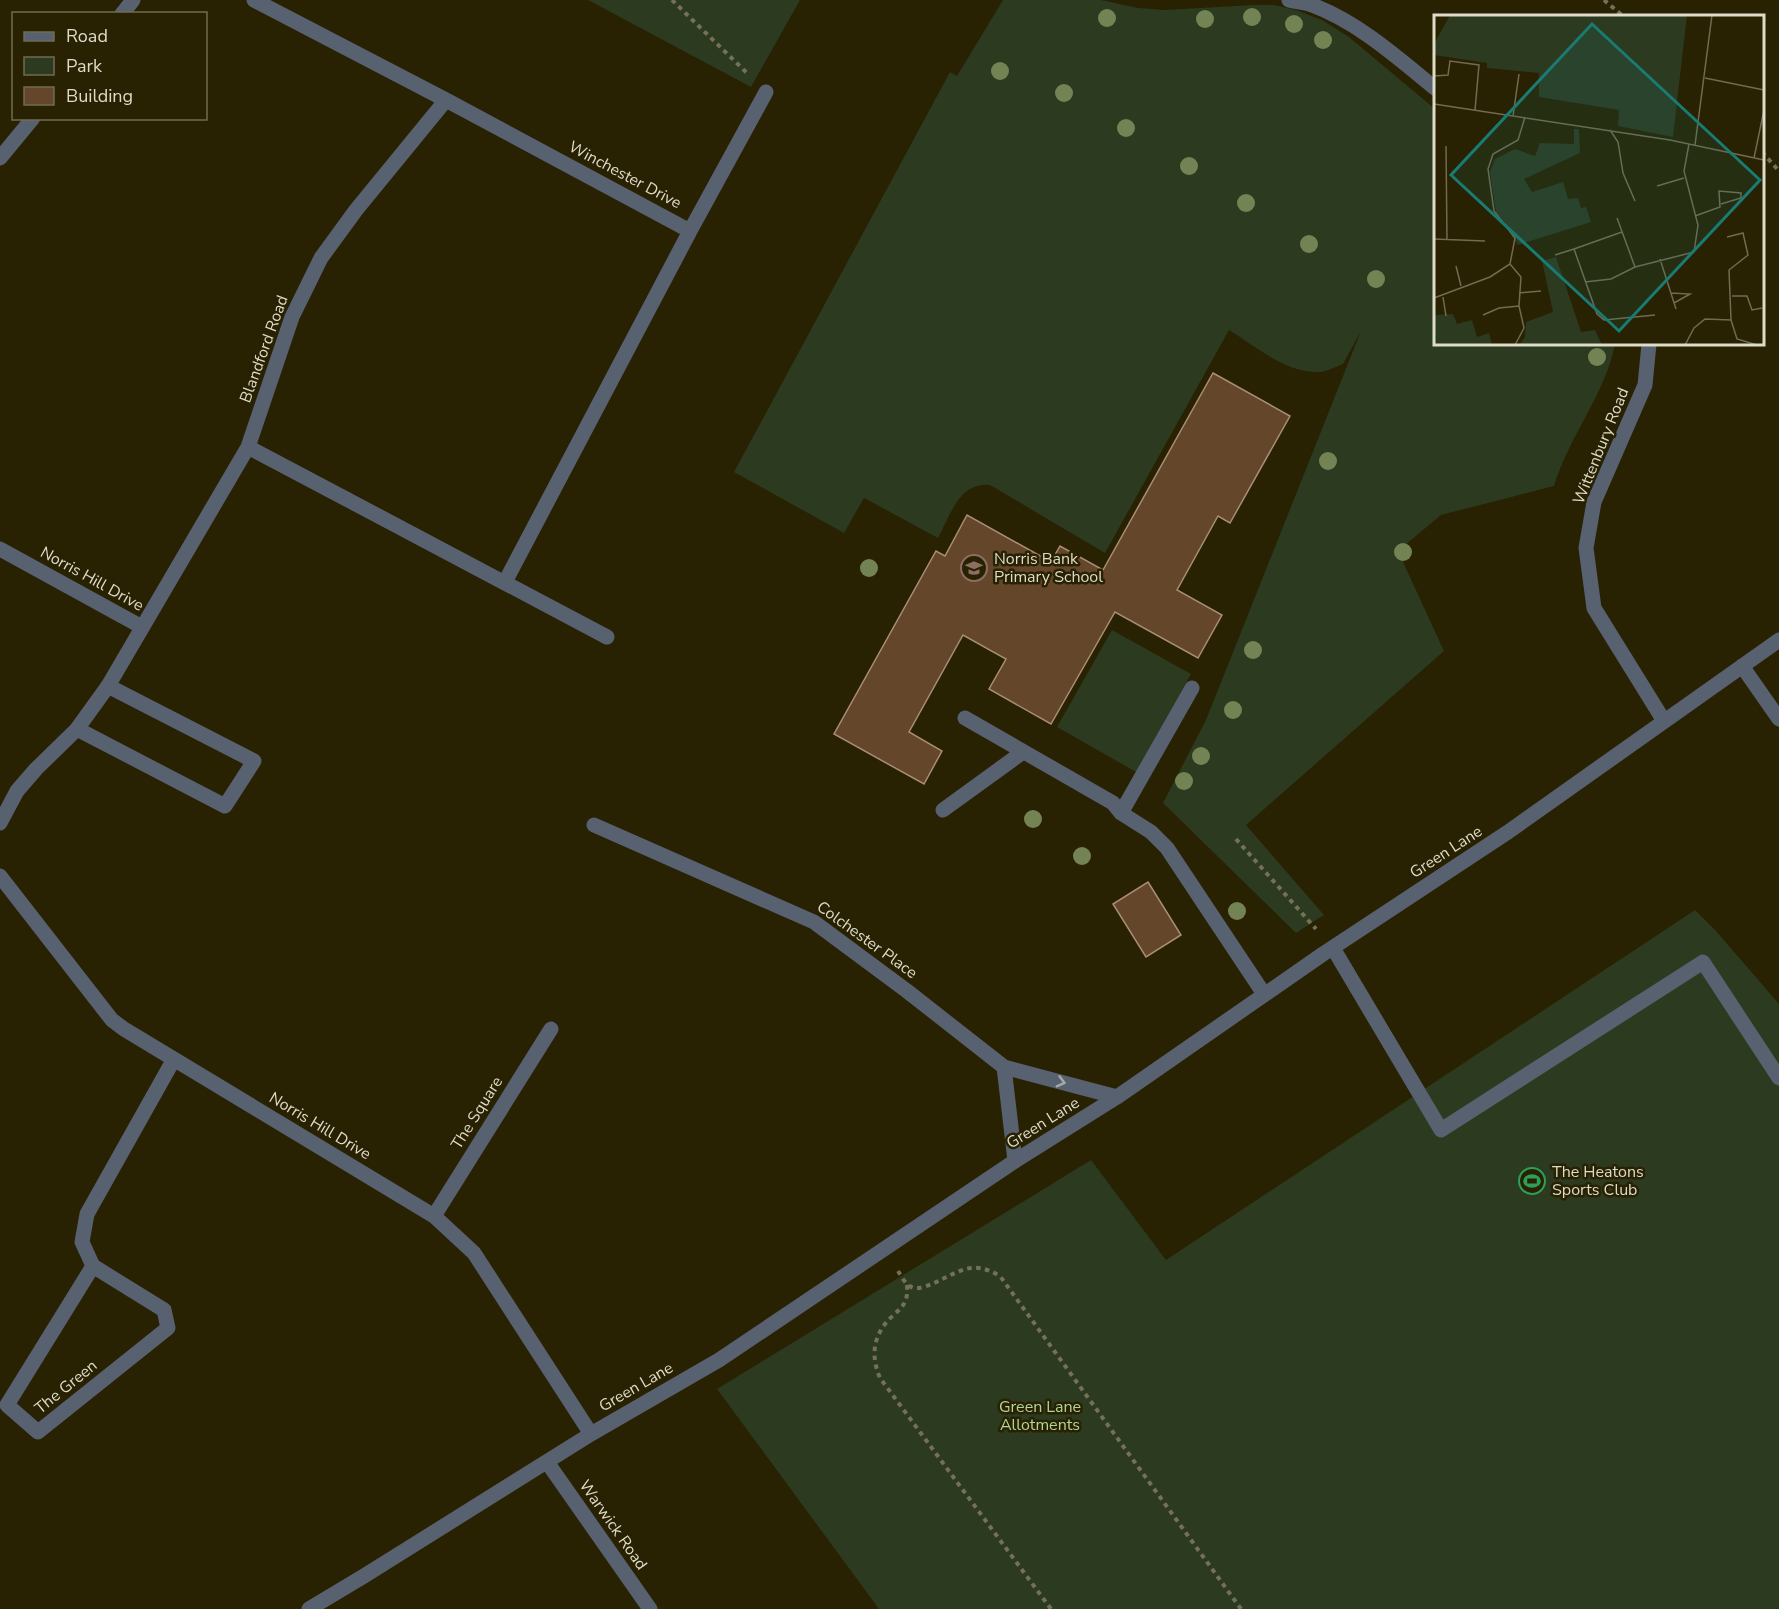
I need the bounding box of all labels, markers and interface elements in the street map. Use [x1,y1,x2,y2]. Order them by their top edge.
legend [12,12,207,120]
inset map [1434,15,1764,345]
text: Road [66,24,108,48]
text: Park [66,54,103,78]
text: Building [66,84,133,108]
street label: Winchester Drive [565,136,685,214]
street label: Blandford Road [234,292,294,406]
street label: Wittenbury Road [1568,384,1634,508]
street label: Norris Hill Drive [36,541,148,617]
place label: Norris Bank Primary School [994,548,1103,588]
school or university icon: Norris Bank Primary School [959,553,989,583]
street label: Green Lane [1406,820,1486,884]
street label: Colchester Place [812,896,922,984]
street label: The Square [446,1072,508,1154]
one-way arrow [1055,1075,1065,1087]
street label: Norris Hill Drive [265,1087,375,1165]
street label: Green Lane [1002,1092,1084,1154]
place label: The Heatons Sports Club [1552,1161,1644,1201]
sports icon: The Heatons Sports Club [1517,1166,1547,1196]
street label: The Green [30,1355,102,1419]
street label: Green Lane [595,1357,677,1417]
park label: Green Lane Allotments [999,1396,1081,1436]
street label: Warwick Road [574,1476,652,1574]

